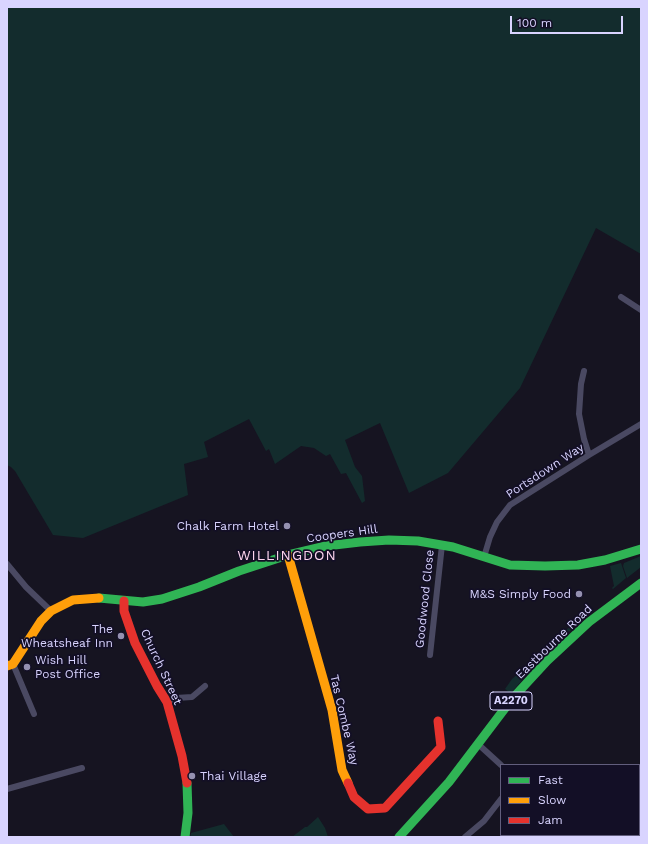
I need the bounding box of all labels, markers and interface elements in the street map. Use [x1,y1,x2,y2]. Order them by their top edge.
scale bar [512,8,625,34]
text: 100 m [517,16,552,30]
street label: Portsdown Way [503,440,587,502]
place label: Chalk Farm Hotel [177,519,279,533]
marker: Chalk Farm Hotel [282,521,292,531]
street label: Coopers Hill [306,522,378,546]
district label: WILLINGDON [237,548,337,564]
street label: Goodwood Close [413,549,437,649]
place label: M&S Simply Food [469,587,571,601]
marker: M&S Simply Food [574,589,584,599]
street label: Eastbourne Road [513,602,595,682]
place label: The Wheatsheaf Inn [21,622,113,650]
street label: Church Street [137,627,185,707]
marker: The Wheatsheaf Inn [116,631,126,641]
place label: Wish Hill Post Office [35,653,100,681]
marker: Wish Hill Post Office [22,662,32,672]
street label: Tas Combe Way [327,673,361,767]
road number: A2270 [490,692,532,710]
legend [500,764,640,836]
place label: Thai Village [200,769,267,783]
marker: Thai Village [187,771,197,781]
text: Fast [538,773,563,787]
text: Slow [538,793,566,807]
text: Jam [538,813,563,827]

